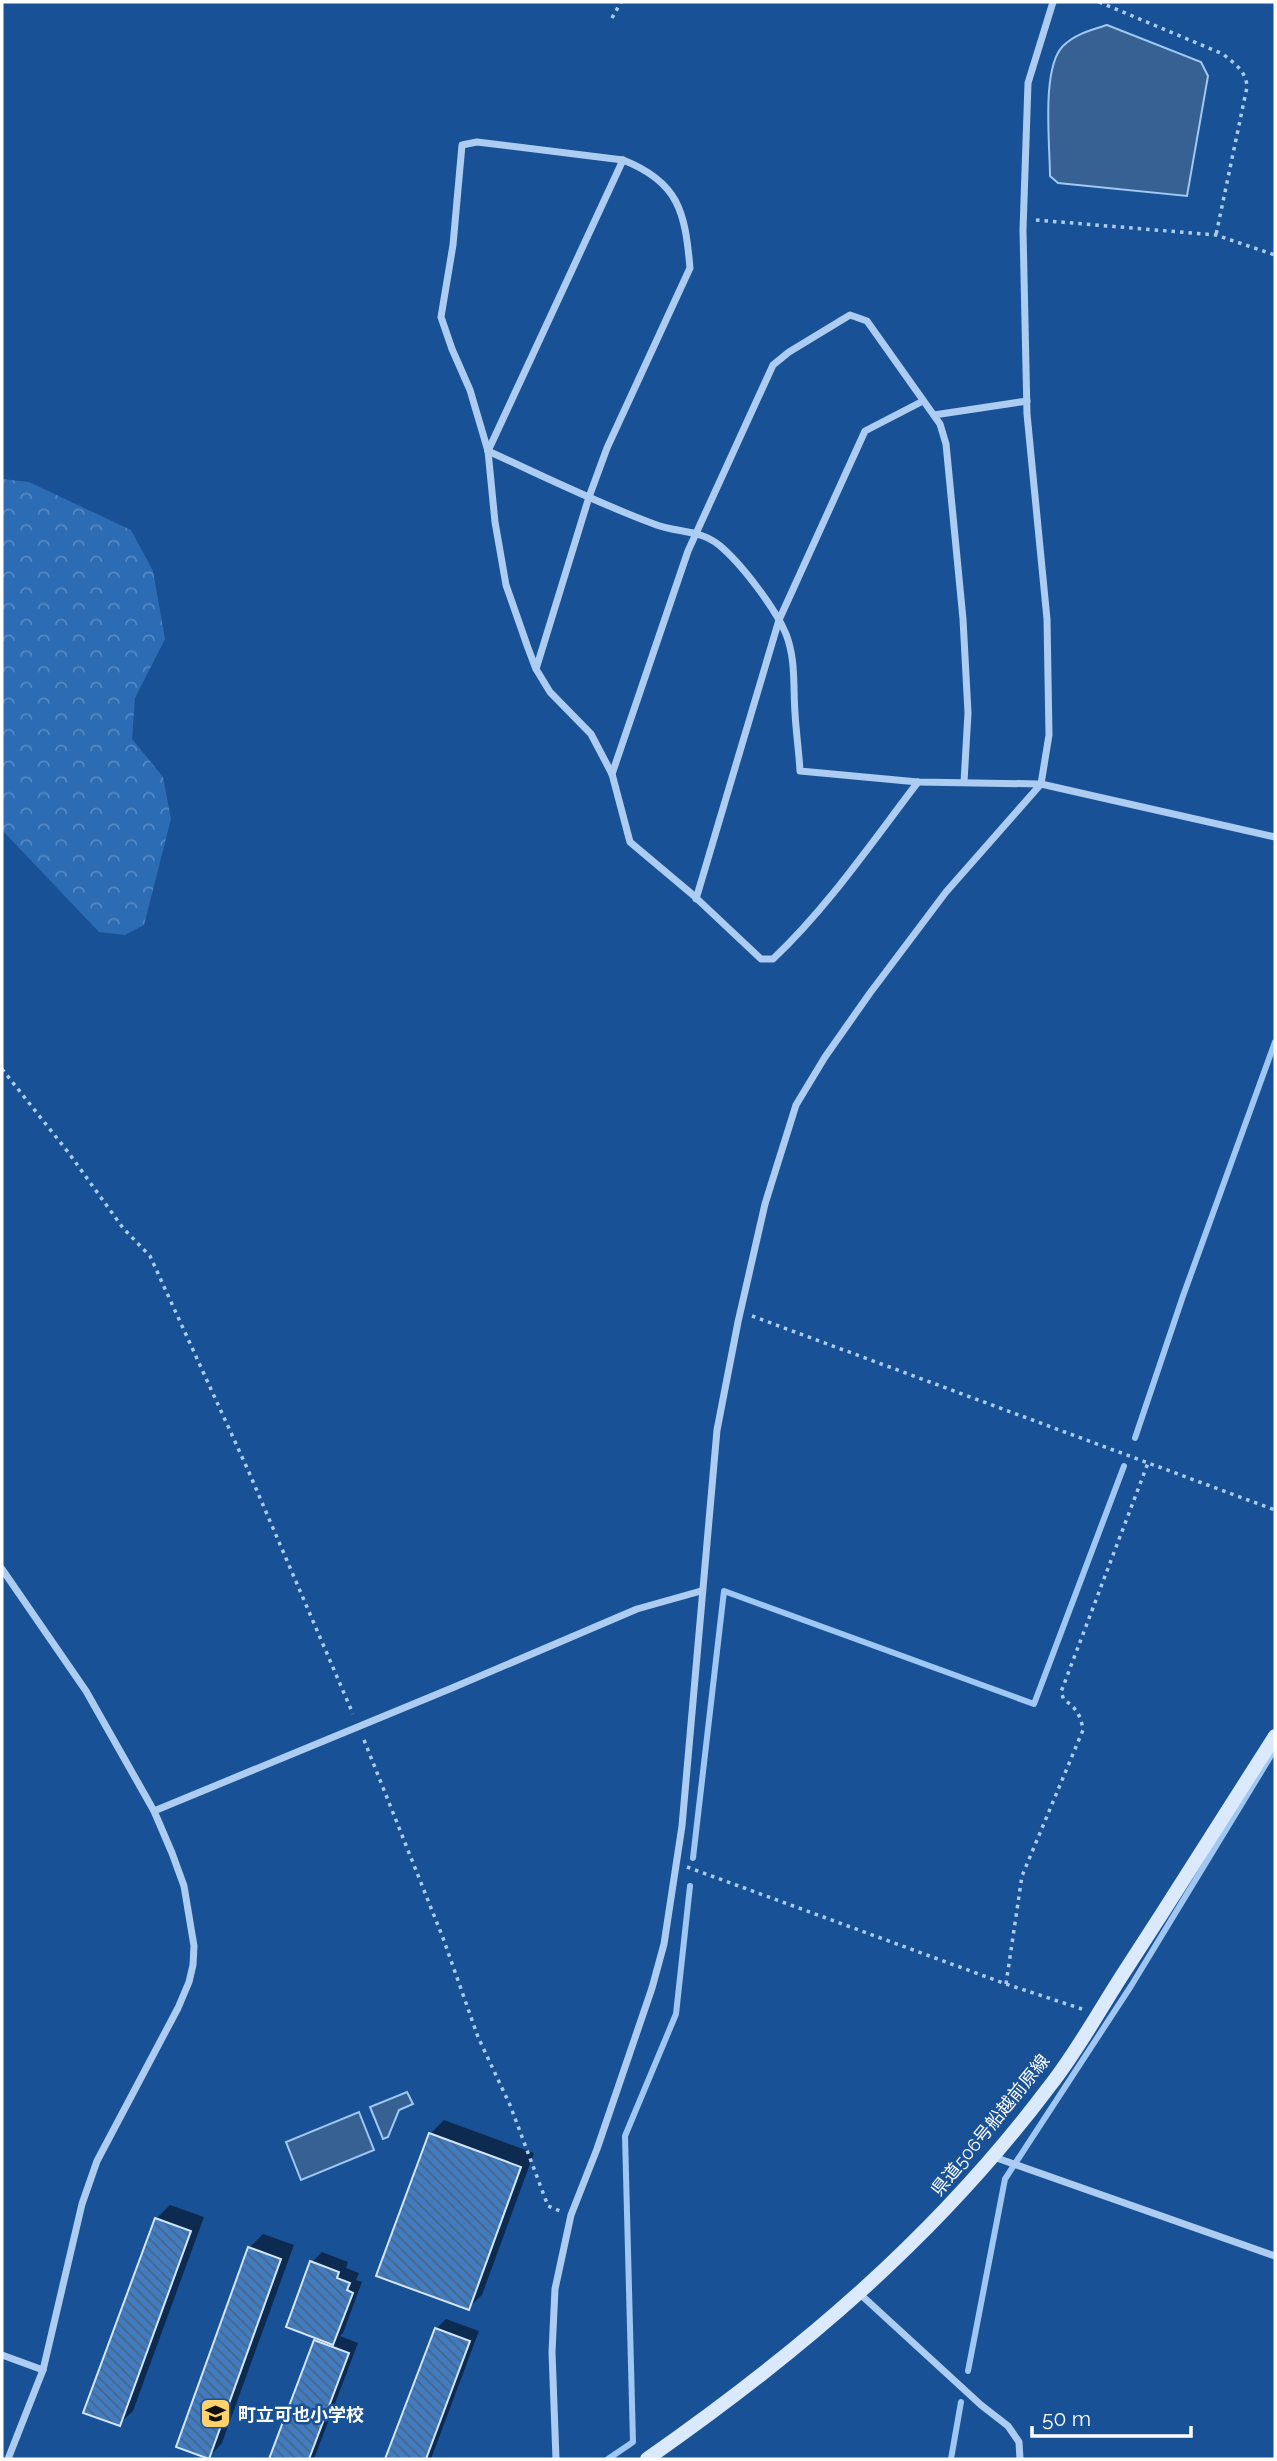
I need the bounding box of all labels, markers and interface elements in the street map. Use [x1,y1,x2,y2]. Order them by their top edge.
street label: 県道506号船越前原線 [927,2050,1053,2200]
scale bar [1032,2394,1191,2438]
school or university icon: 町立可也小学校 [198,2397,232,2431]
place label: 町立可也小学校 [238,2404,364,2425]
text: 50 m [1042,2406,1091,2431]

